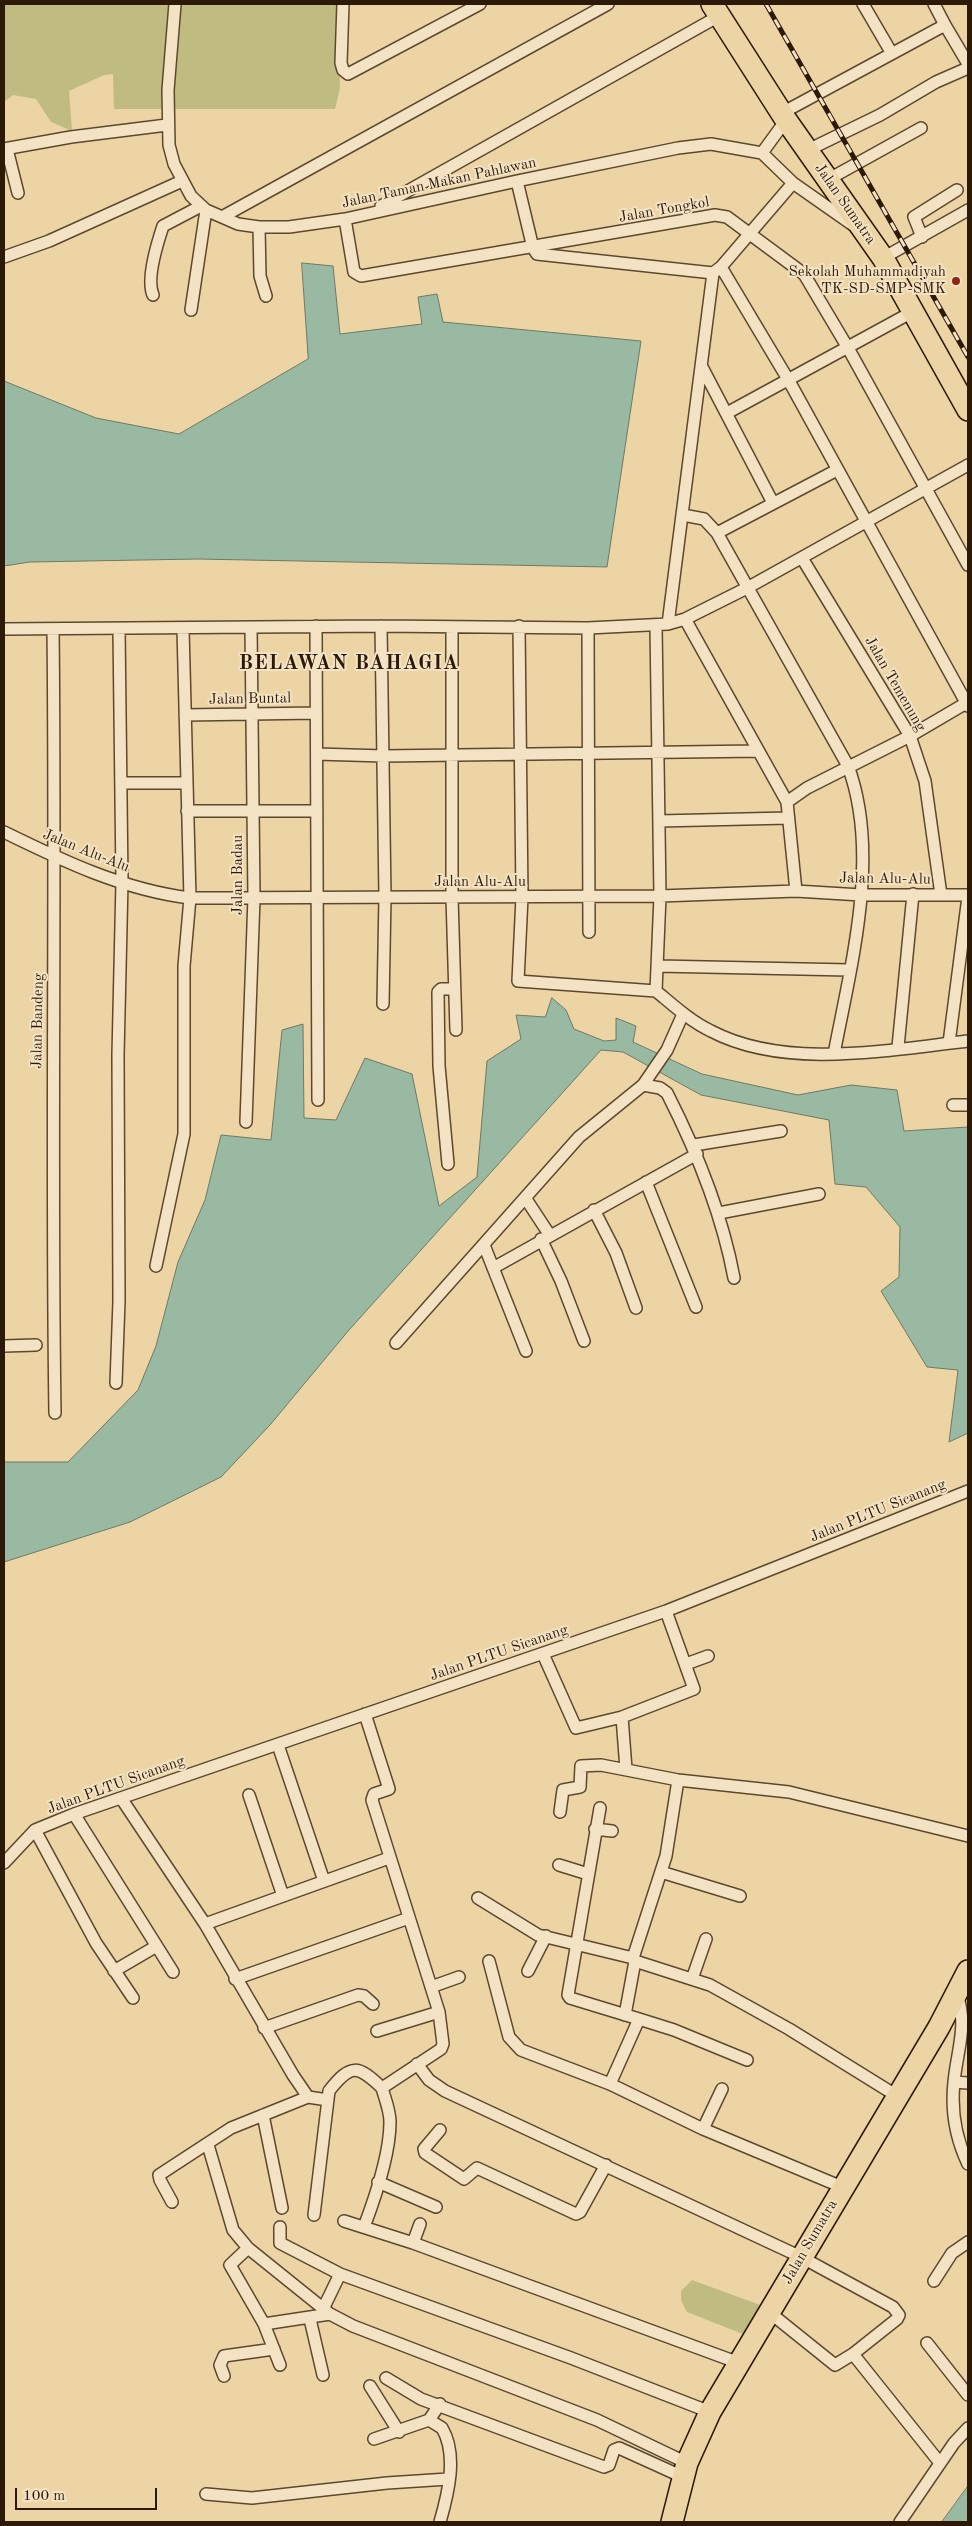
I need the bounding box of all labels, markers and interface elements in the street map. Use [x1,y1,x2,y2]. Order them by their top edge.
street label: Jalan Taman Makan Pahlawan [340,154,538,212]
street label: Jalan Sumatra [810,160,880,248]
street label: Jalan Tongkol [617,193,711,227]
place label: Sekolah Muhammadiyah TK-SD-SMP-SMK [788,263,946,298]
marker: Sekolah Muhammadiyah TK-SD-SMP-SMK [950,275,962,287]
street label: Jalan Temenung [860,633,930,735]
district label: BELAWAN BAHAGIA [237,652,461,676]
street label: Jalan Buntal [209,689,291,709]
street label: Jalan Alu-Alu [40,825,132,877]
street label: Jalan Badau [229,835,247,915]
street label: Jalan Alu-Alu [839,869,931,889]
street label: Jalan Alu-Alu [434,873,526,891]
street label: Jalan Bandeng [28,973,48,1069]
street label: Jalan PLTU Sicanang [807,1475,949,1547]
street label: Jalan PLTU Sicanang [427,1621,571,1685]
street label: Jalan PLTU Sicanang [45,1752,187,1818]
street label: Jalan Sumatra [779,2196,841,2288]
scale bar [18,2478,160,2510]
text: 100 m [23,2489,65,2504]

